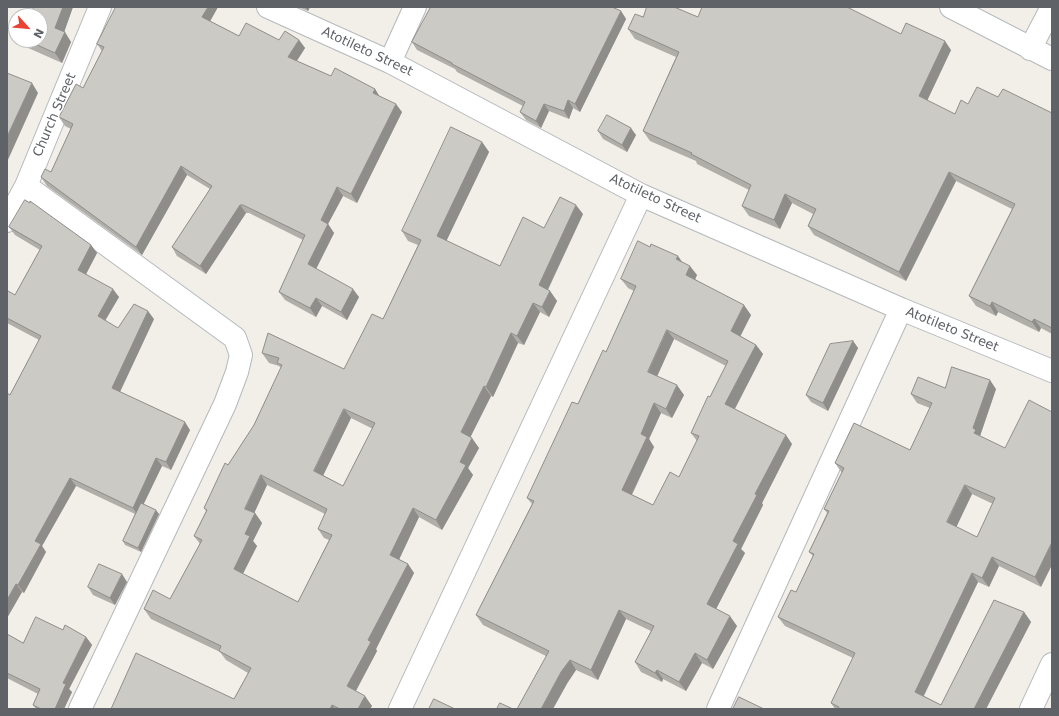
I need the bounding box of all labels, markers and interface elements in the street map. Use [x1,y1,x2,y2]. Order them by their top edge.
north arrow [8,8,48,48]
street label: Atotileto Street [319,24,415,80]
text: N [30,26,46,40]
street label: Church Street [30,71,80,159]
street label: Atotileto Street [607,171,703,227]
street label: Atotileto Street [903,304,1001,356]

